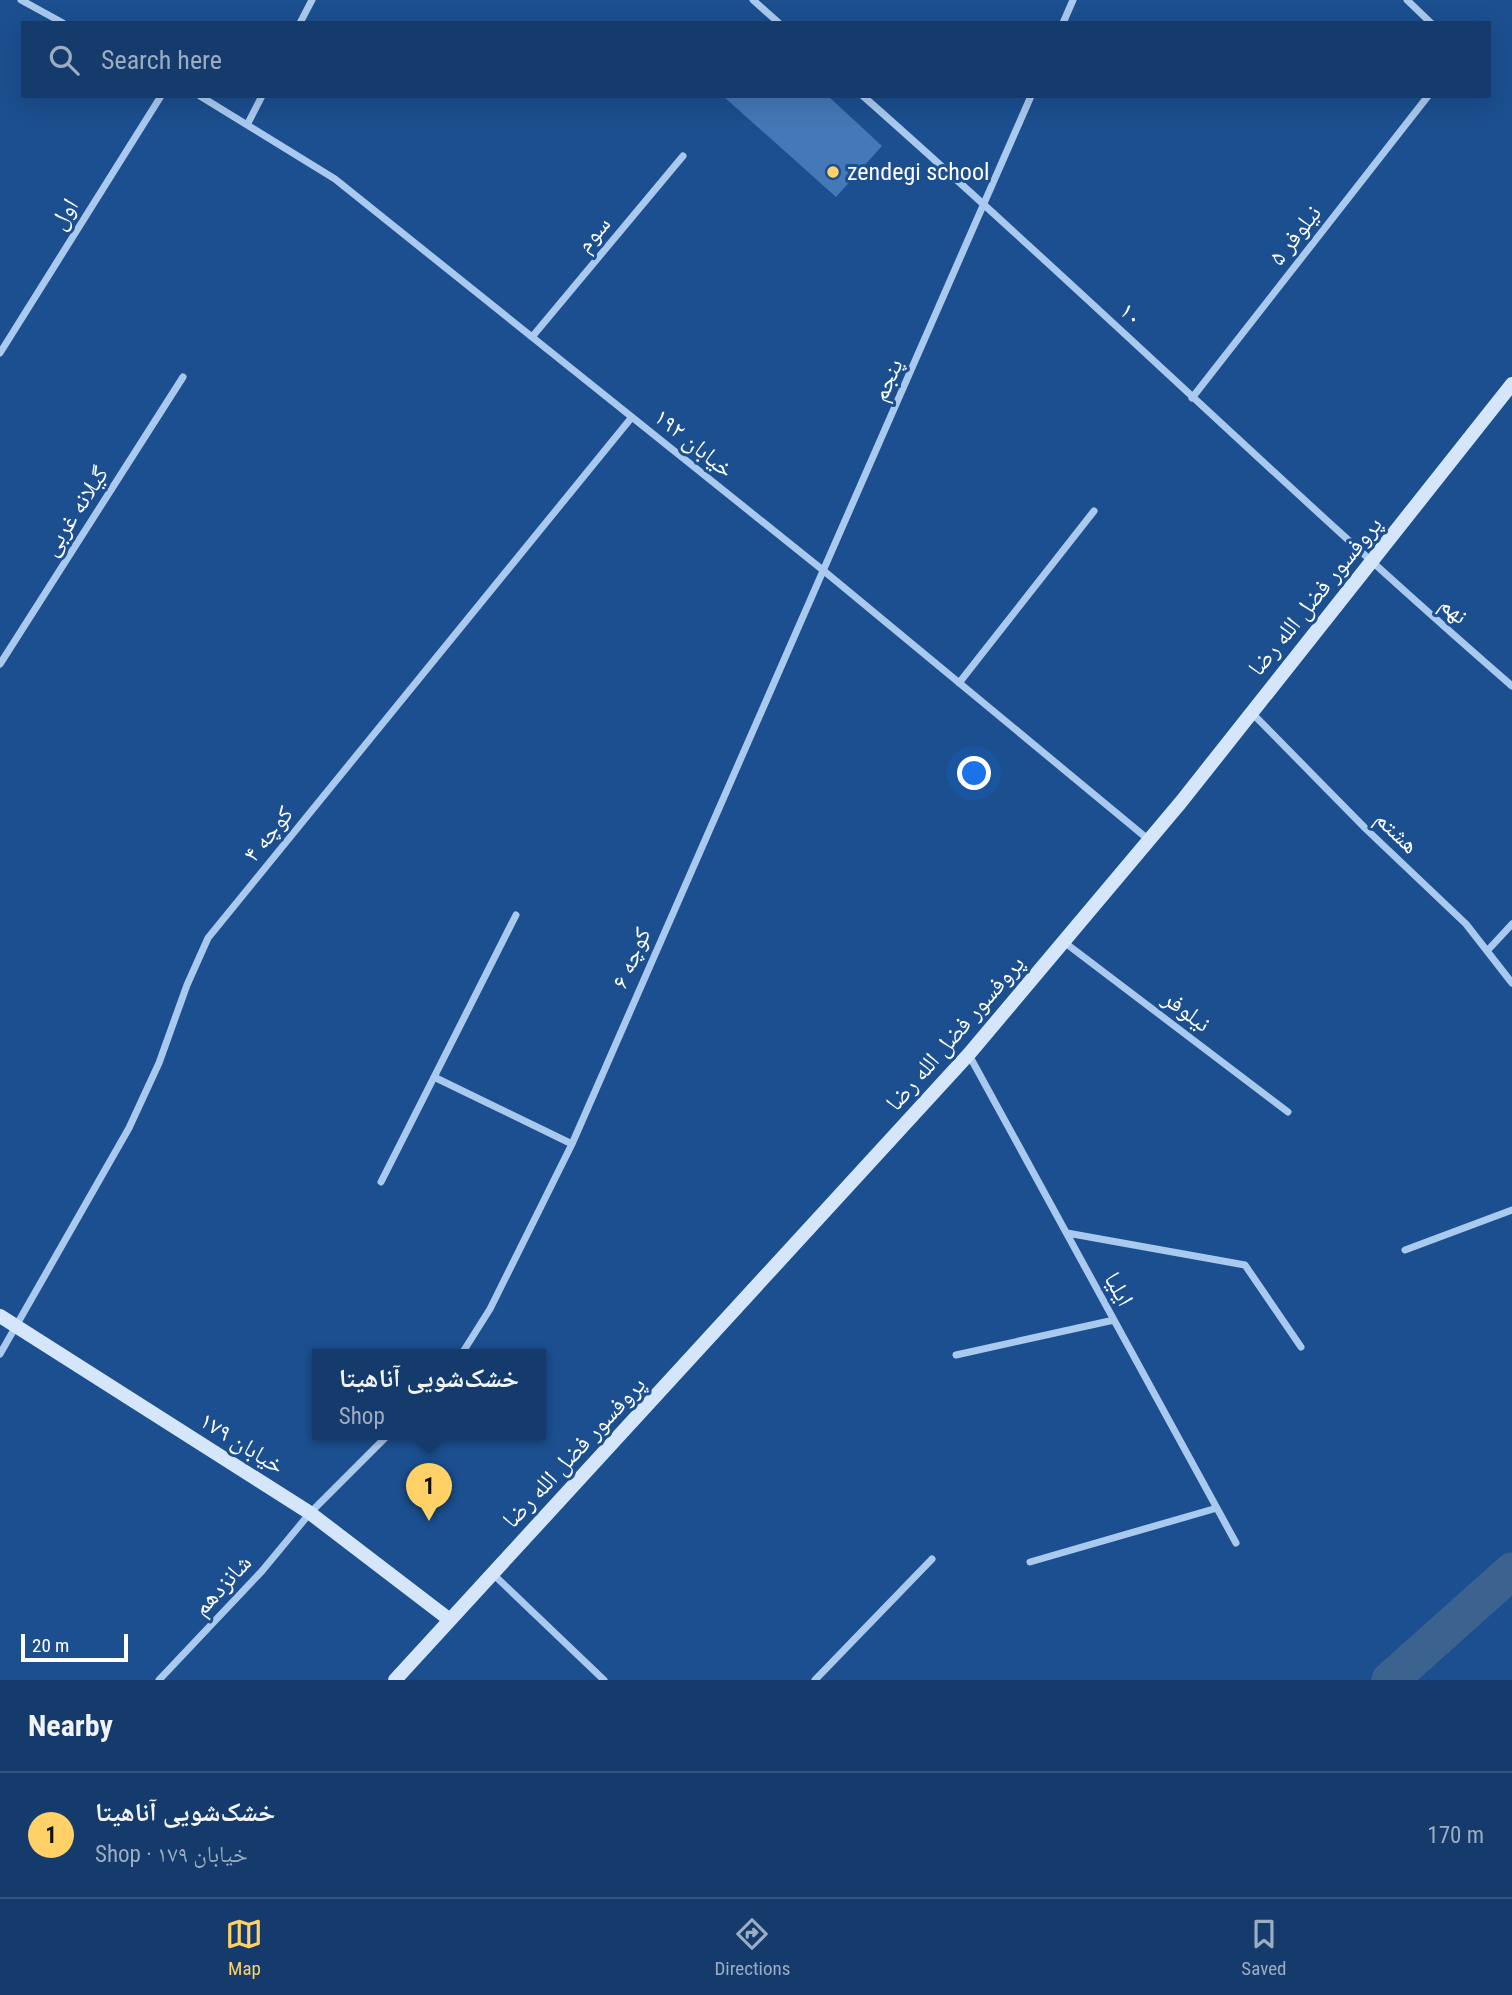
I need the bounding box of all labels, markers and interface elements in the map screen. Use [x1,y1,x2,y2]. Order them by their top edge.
search box [21,21,1491,98]
icon: search [45,41,83,79]
text: Search here [101,45,222,75]
place label: zendegi school [847,158,989,186]
marker: zendegi school [825,164,841,180]
street label: اول [44,193,84,235]
street label: نیلوفر ۵ [1263,199,1327,271]
street label: سوم [570,210,618,259]
street label: ۱۰ [1114,296,1148,332]
street label: پنجم [865,354,911,407]
street label: خیابان ۱۹۲ [648,402,740,484]
street label: گیلانه غربی [36,461,114,561]
street label: پروفسور فضل الله رضا [1242,511,1388,681]
street label: نهم [1433,590,1474,631]
your location [957,756,991,790]
street label: کوچه ۴ [237,800,299,868]
street label: هشتم [1368,805,1425,861]
street label: کوچه ۶ [605,923,657,993]
street label: پروفسور فضل الله رضا [880,950,1030,1117]
street label: نیلوفر [1157,984,1216,1038]
street label: ایلیا [1098,1267,1140,1311]
popup [312,1349,546,1440]
text: خشک‌شویی آناهیتا [339,1363,519,1393]
street label: پروفسور فضل الله رضا [497,1370,652,1534]
text: Shop [339,1403,385,1430]
street label: خیابان ۱۷۹ [194,1406,290,1480]
pin: 1 [406,1463,452,1521]
street label: شانزدهم [187,1549,259,1623]
scale bar [21,1631,128,1663]
text: 20 m [32,1634,69,1657]
text: Nearby [28,1708,113,1743]
text: خشک‌شویی آناهیتا [95,1797,275,1827]
text: 1 [45,1822,57,1849]
text: 170 m [1427,1822,1484,1849]
text: Shop · خیابان ۱۷۹ [95,1841,248,1868]
tab: Map [225,1915,263,1980]
tab: Directions [714,1915,790,1980]
tab: Saved [1241,1915,1287,1980]

